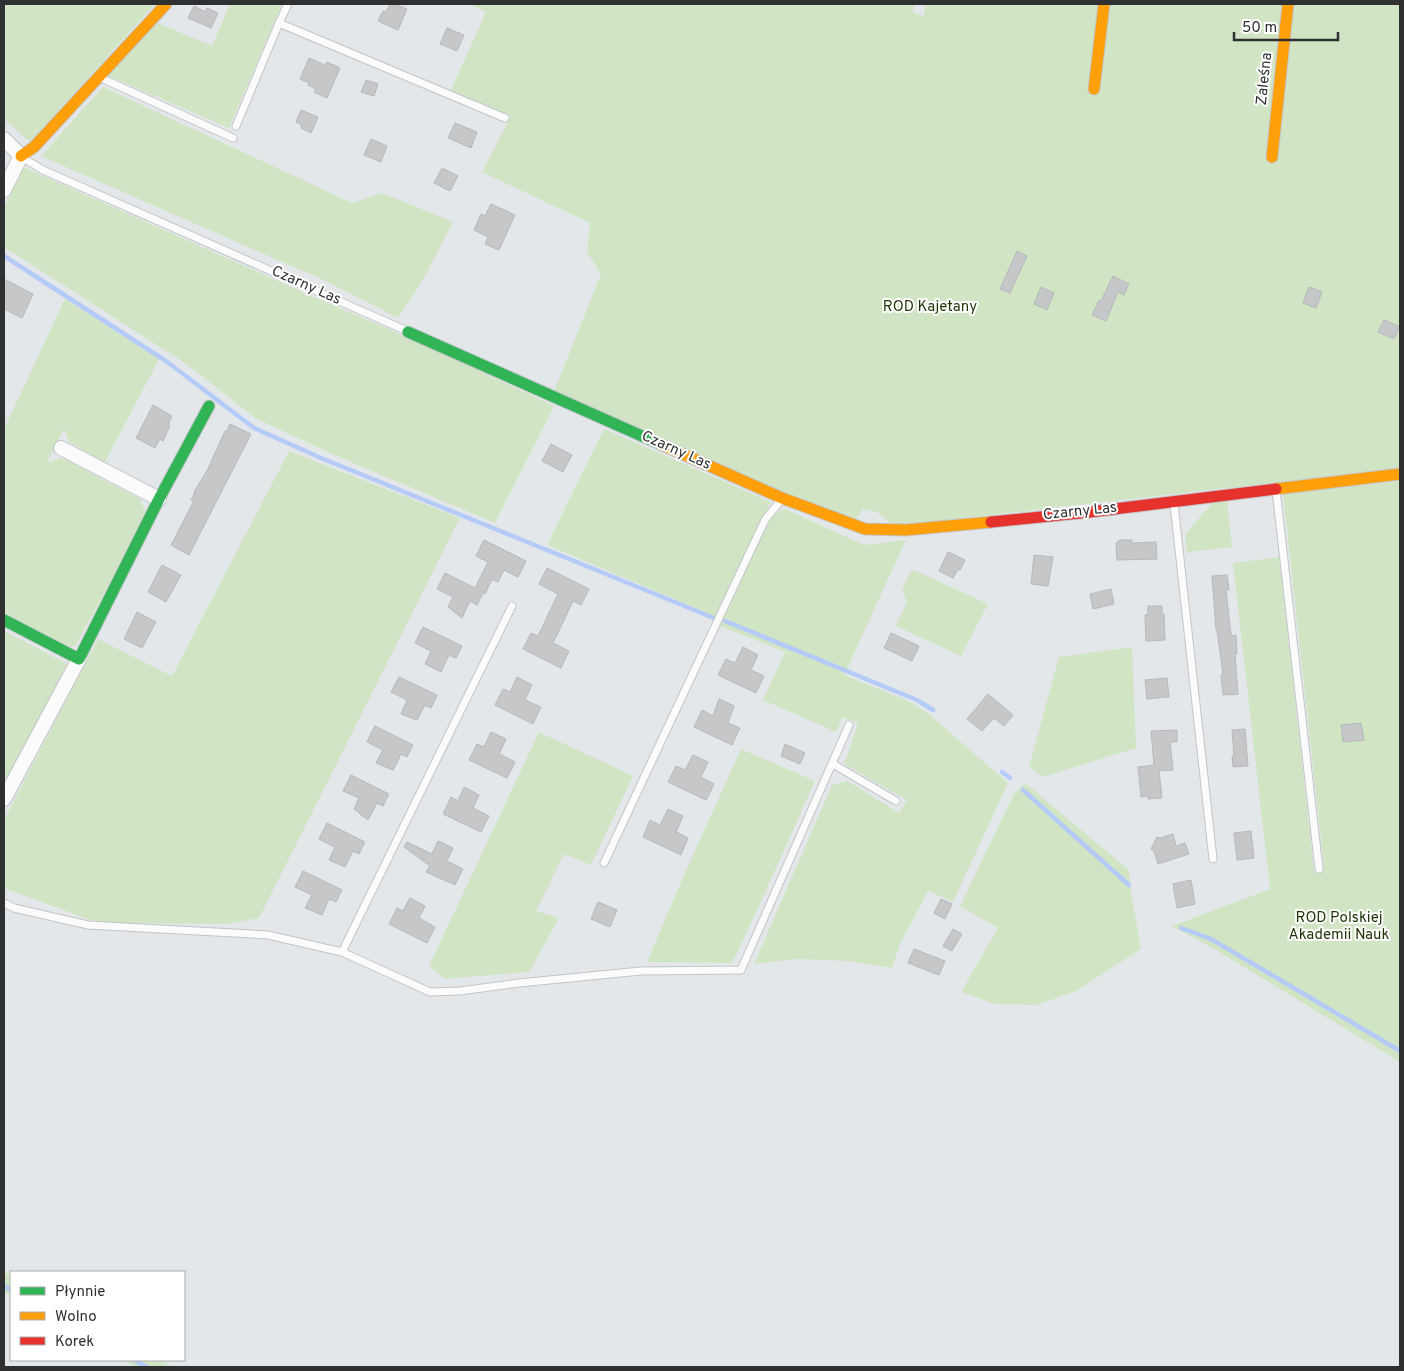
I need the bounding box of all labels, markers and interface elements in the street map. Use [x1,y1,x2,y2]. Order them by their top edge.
scale bar [1234,10,1338,42]
text: 50 m [1242,19,1277,38]
street label: Zaleśna [1253,52,1277,106]
street label: Czarny Las [268,262,344,310]
park label: ROD Kajetany [883,298,977,317]
street label: Czarny Las [638,427,714,475]
street label: Czarny Las [1042,499,1118,525]
park label: ROD Polskiej Akademii Nauk [1289,909,1389,945]
legend [10,1271,185,1361]
text: Płynnie [55,1283,105,1302]
text: Wolno [55,1308,97,1327]
text: Korek [55,1333,94,1352]

